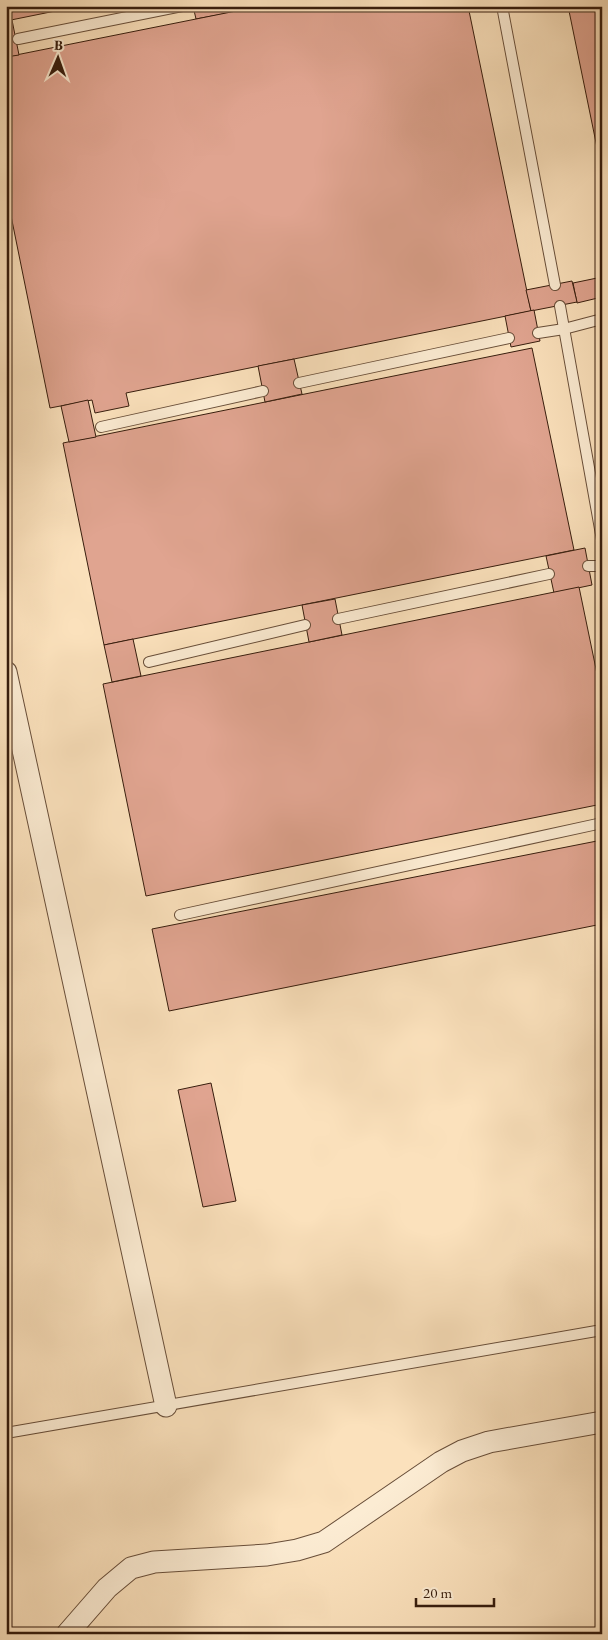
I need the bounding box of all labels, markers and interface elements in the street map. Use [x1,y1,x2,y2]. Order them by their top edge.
north arrow [32,32,82,82]
text: B [54,36,63,54]
scale bar [416,1575,493,1607]
text: 20 m [423,1583,452,1602]

